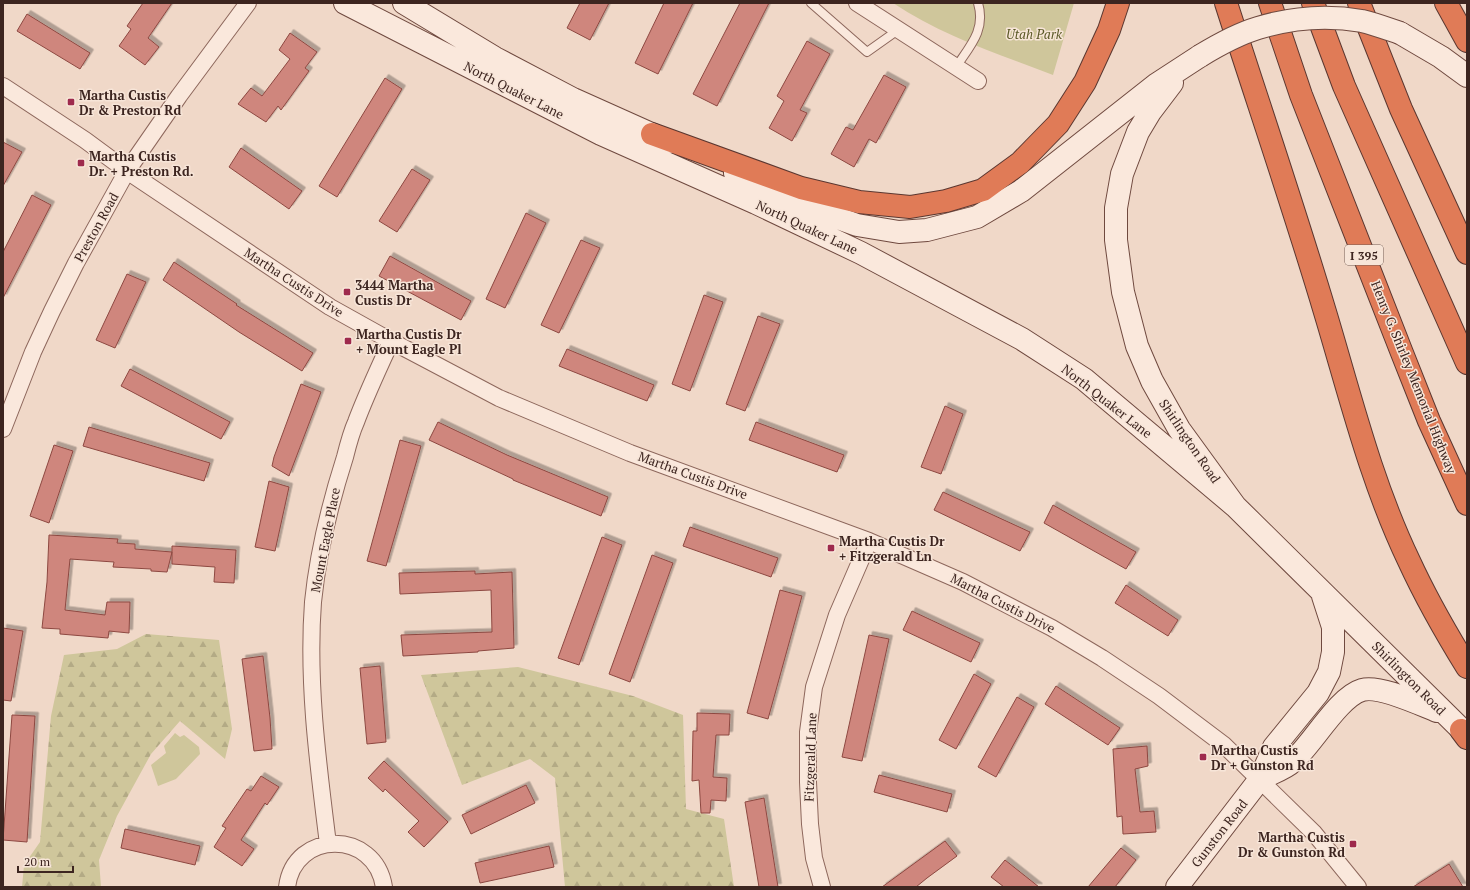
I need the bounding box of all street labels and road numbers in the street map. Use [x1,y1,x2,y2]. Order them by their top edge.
street label: North Quaker Lane [461,57,567,123]
street label: Preston Road [70,189,122,265]
street label: North Quaker Lane [753,196,861,258]
street label: Martha Custis Drive [241,243,347,321]
road number: I 395 [1345,245,1383,265]
street label: Henry G. Shirley Memorial Highway [1367,278,1461,477]
street label: North Quaker Lane [1058,360,1156,442]
street label: Shirlington Road [1155,395,1225,487]
street label: Martha Custis Drive [636,447,750,503]
street label: Mount Eagle Place [306,486,344,594]
street label: Martha Custis Drive [948,569,1058,637]
street label: Shirlington Road [1368,637,1450,719]
street label: Fitzgerald Lane [799,712,821,802]
street label: Gunston Road [1187,795,1251,871]

